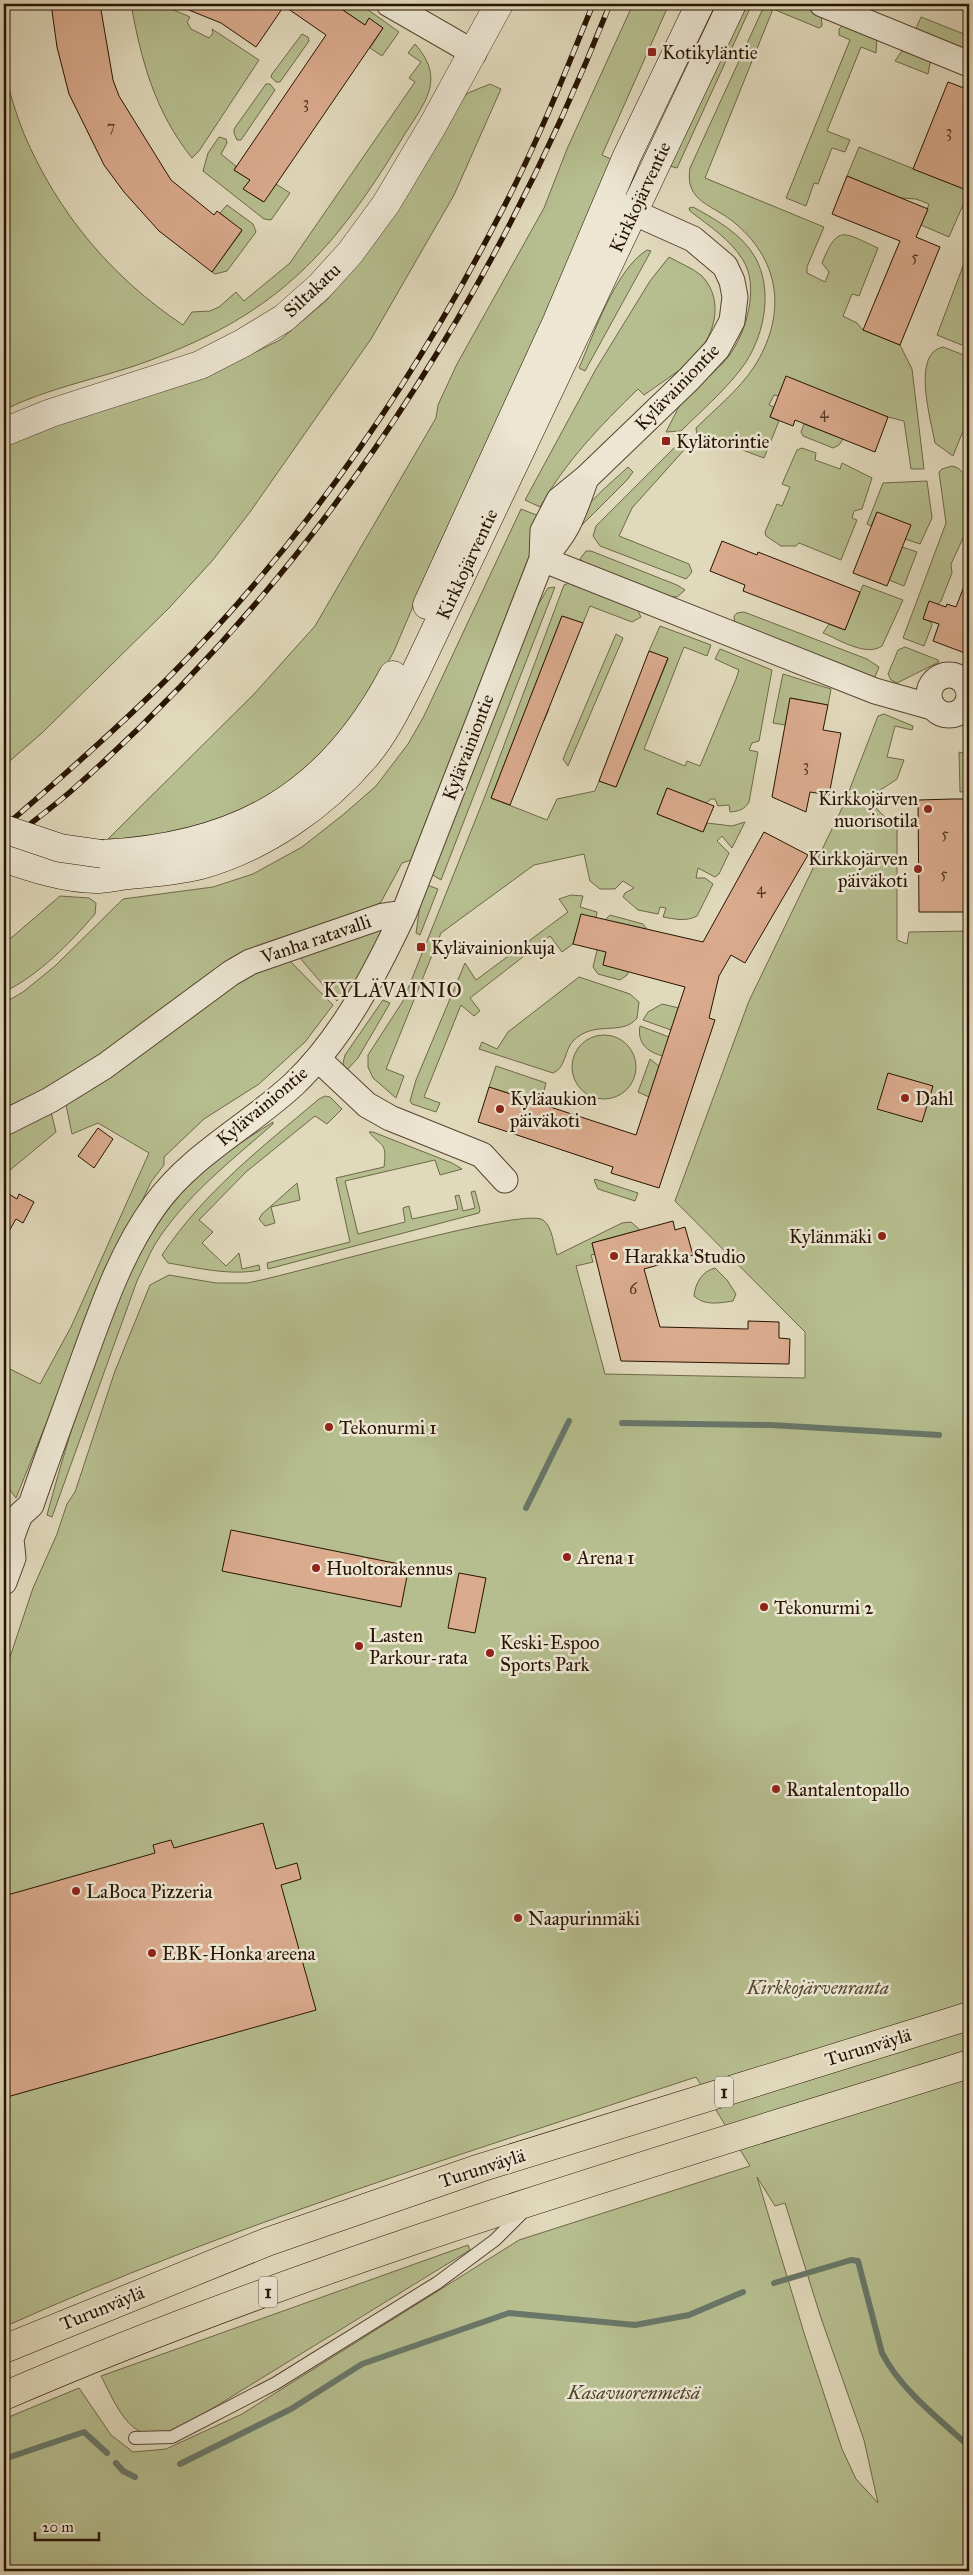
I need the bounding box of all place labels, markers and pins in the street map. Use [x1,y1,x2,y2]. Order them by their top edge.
place label: Kotikyläntie [662,41,758,64]
marker: Kotikyläntie [646,46,658,58]
place label: Kylätorintie [676,430,770,453]
marker: Kylätorintie [660,435,672,447]
place label: Kirkkojärven nuorisotila [818,787,919,832]
marker: Kirkkojärven nuorisotila [922,803,934,815]
place label: Kirkkojärven päiväkoti [808,847,908,892]
marker: Kirkkojärven päiväkoti [912,863,924,875]
place label: Kylävainionkuja [431,936,556,959]
marker: Kylävainionkuja [415,941,427,953]
place label: Kyläaukion päiväkoti [509,1087,597,1132]
place label: Dahl [915,1087,955,1110]
marker: Dahl [899,1092,911,1104]
marker: Kyläaukion päiväkoti [494,1103,506,1115]
place label: Kylänmäki [789,1225,872,1248]
marker: Kylänmäki [876,1230,888,1242]
place label: Harakka Studio [624,1245,746,1268]
marker: Harakka Studio [608,1250,620,1262]
place label: Tekonurmi 1 [339,1416,437,1439]
marker: Tekonurmi 1 [323,1421,335,1433]
place label: Arena 1 [576,1546,635,1569]
marker: Arena 1 [561,1551,573,1563]
place label: Huoltorakennus [326,1557,453,1580]
marker: Huoltorakennus [310,1562,322,1574]
place label: Tekonurmi 2 [774,1596,874,1619]
marker: Tekonurmi 2 [758,1601,770,1613]
place label: Lasten Parkour-rata [369,1624,469,1669]
place label: Keski-Espoo Sports Park [500,1631,600,1676]
marker: Lasten Parkour-rata [353,1640,365,1652]
marker: Keski-Espoo Sports Park [484,1647,496,1659]
place label: Rantalentopallo [786,1778,910,1801]
marker: Rantalentopallo [770,1783,782,1795]
place label: LaBoca Pizzeria [86,1880,213,1903]
marker: LaBoca Pizzeria [70,1885,82,1897]
place label: Naapurinmäki [528,1907,640,1930]
marker: Naapurinmäki [512,1912,524,1924]
place label: EBK-Honka areena [162,1942,317,1965]
marker: EBK-Honka areena [146,1947,158,1959]

